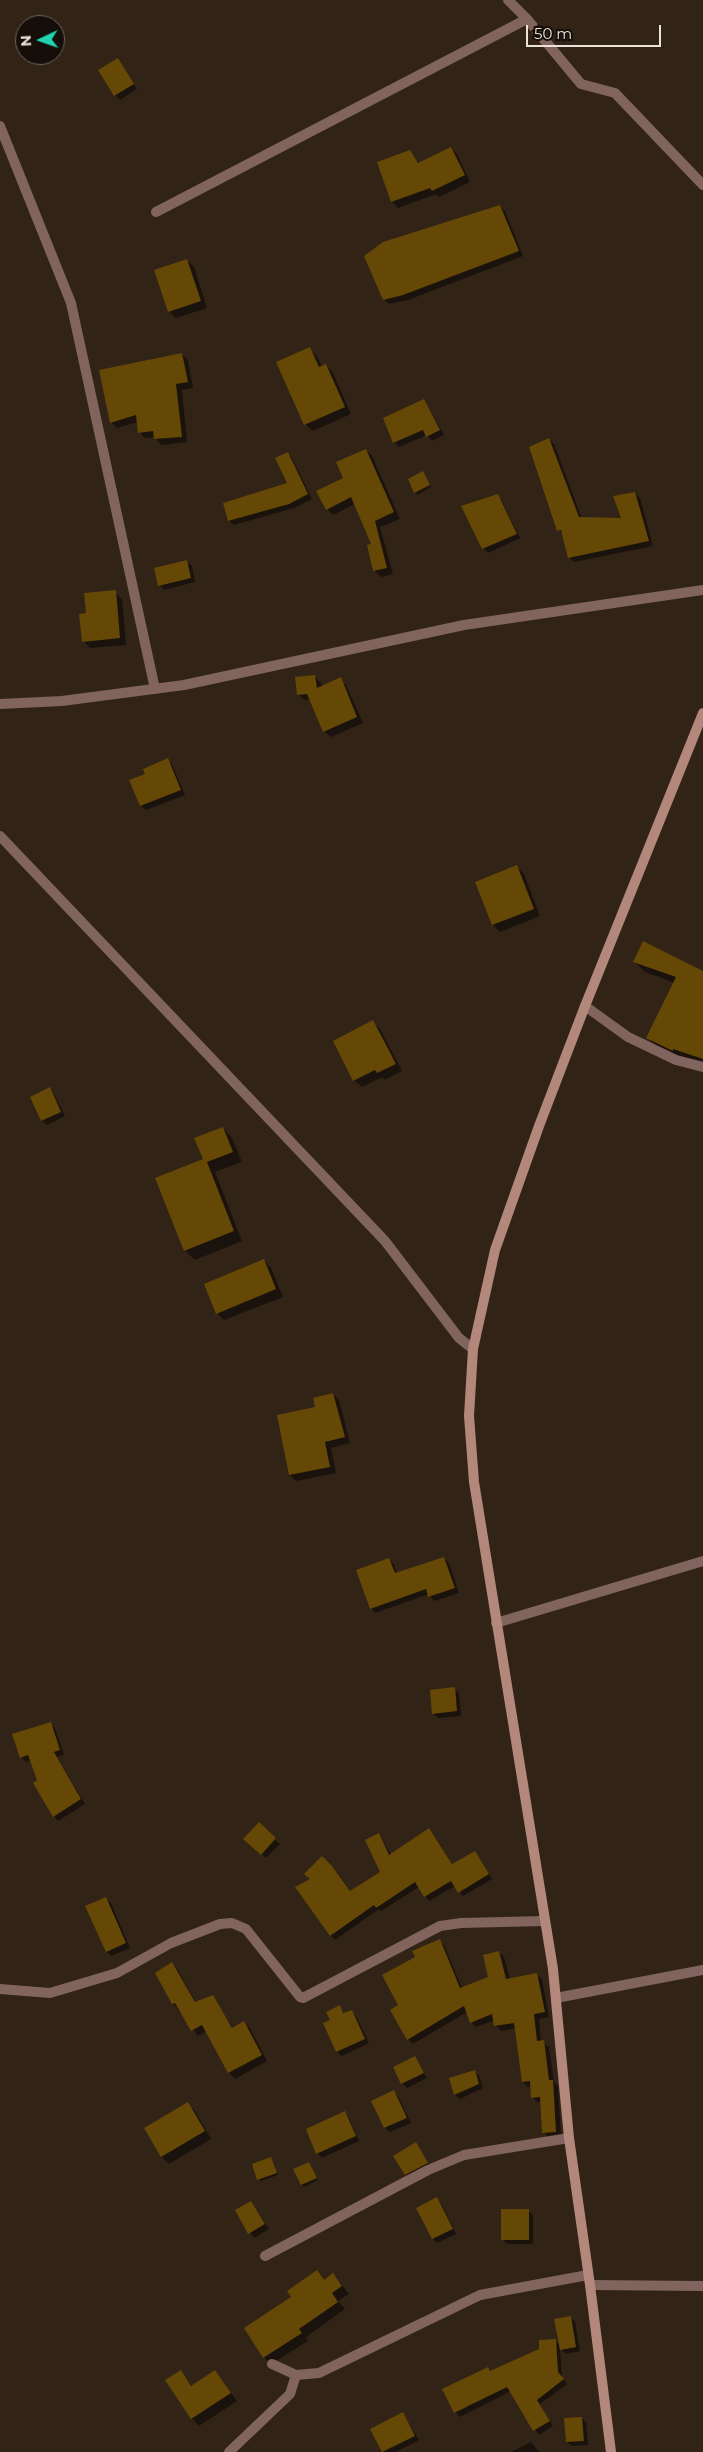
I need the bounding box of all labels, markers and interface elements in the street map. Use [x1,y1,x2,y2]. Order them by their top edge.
north arrow [15,15,65,65]
scale bar [528,15,663,47]
text: 50 m [534,24,572,43]
text: N [17,35,35,47]

